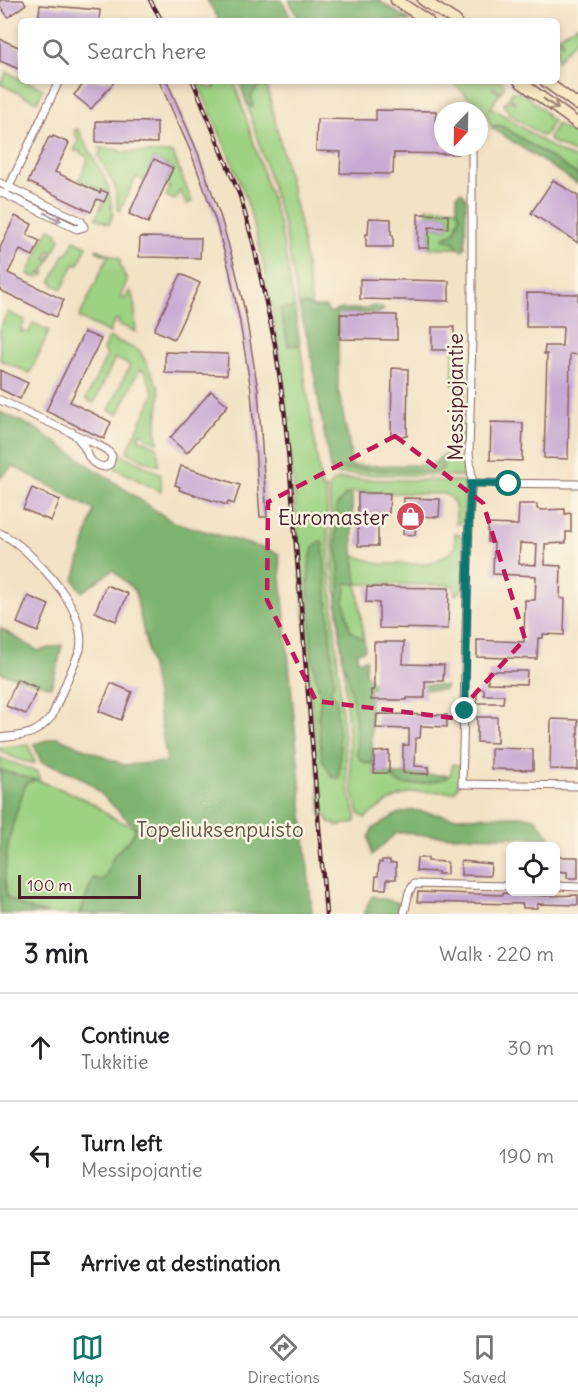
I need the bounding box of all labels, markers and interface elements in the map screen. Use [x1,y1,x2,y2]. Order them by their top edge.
search box [18,18,560,84]
icon: search [39,35,72,68]
text: Search here [87,37,206,65]
one-way arrow [543,98,559,111]
north arrow [434,102,488,156]
one-way arrow [43,212,61,223]
street label: Messipojantie [442,333,469,461]
route start [495,470,521,496]
shop icon: Euromaster [394,501,426,533]
place label: Euromaster [278,504,389,531]
route end [451,697,477,723]
park label: Topeliuksenpuisto [136,816,304,843]
map controls [506,842,560,896]
button: locate [506,842,560,896]
scale bar [18,872,141,900]
text: 100 m [27,875,72,895]
text: 3 min [24,937,89,970]
text: Walk · 220 m [439,941,554,966]
text: Continue [81,1021,170,1049]
icon: ahead [24,1031,57,1064]
text: 30 m [507,1035,554,1060]
text: Tukkitie [81,1049,149,1074]
text: Turn left [81,1129,162,1157]
icon: left [24,1139,57,1172]
text: 190 m [499,1143,554,1168]
text: Messipojantie [81,1157,202,1182]
icon: arrive [24,1247,57,1280]
text: Arrive at destination [81,1249,281,1277]
tab: Map [71,1331,104,1387]
tab: Directions [247,1331,320,1387]
tab: Saved [463,1331,507,1387]

